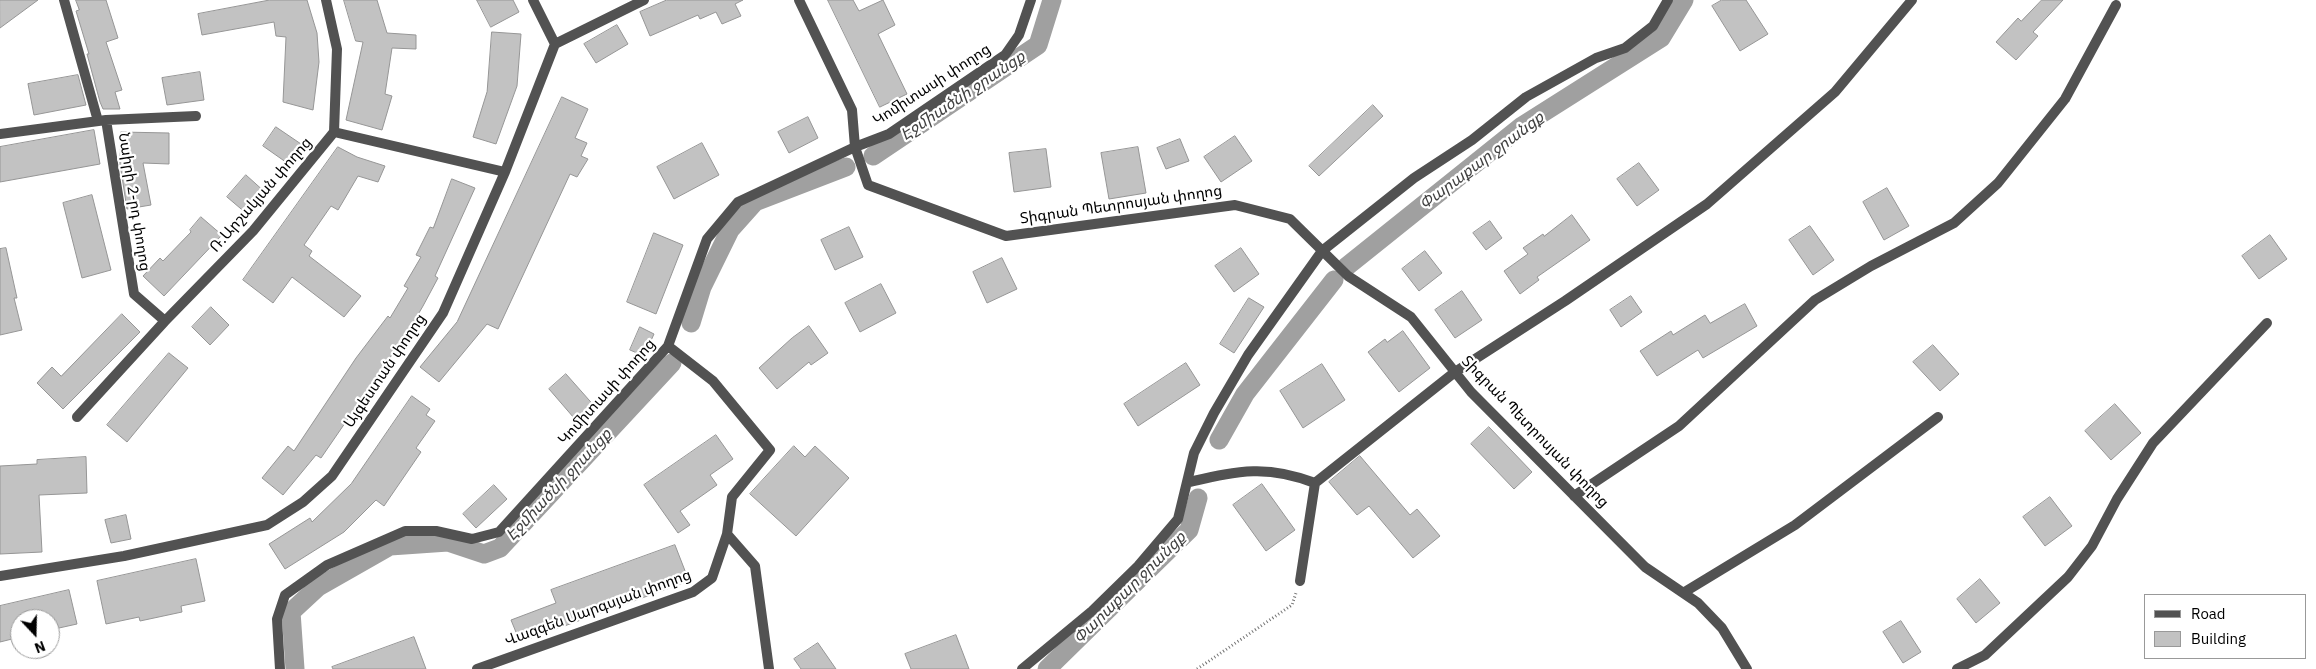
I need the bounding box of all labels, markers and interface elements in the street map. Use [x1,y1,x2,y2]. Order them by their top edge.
street label: Կոմիտասի փողոց [870,40,994,130]
water label: Էջմիածնի ջրանցք [897,47,1029,145]
water label: Փարաքար ջրանցք [1416,108,1548,214]
street label: Նաիրի 2-րդ փողոց [114,131,154,273]
street label: Ռ.Արշակյան փողոց [206,134,316,256]
street label: Տիգրան Պետրոսյան փողոց [1019,182,1223,228]
street label: Այգեստան փողոց [340,311,430,431]
street label: Կոմիտասի փողոց [555,335,659,449]
street label: Տիգրան Պետրոսյան փողոց [1458,352,1612,512]
water label: Էջմիածնի ջրանցք [502,425,616,545]
water label: Փարաքար ջրանցք [1070,528,1190,648]
street label: Վազգեն Սարգսյան փողոց [502,566,694,650]
legend [2144,594,2306,659]
text: Road [2191,604,2226,623]
north arrow [10,609,60,659]
text: Building [2191,629,2246,648]
text: N [32,637,48,657]

